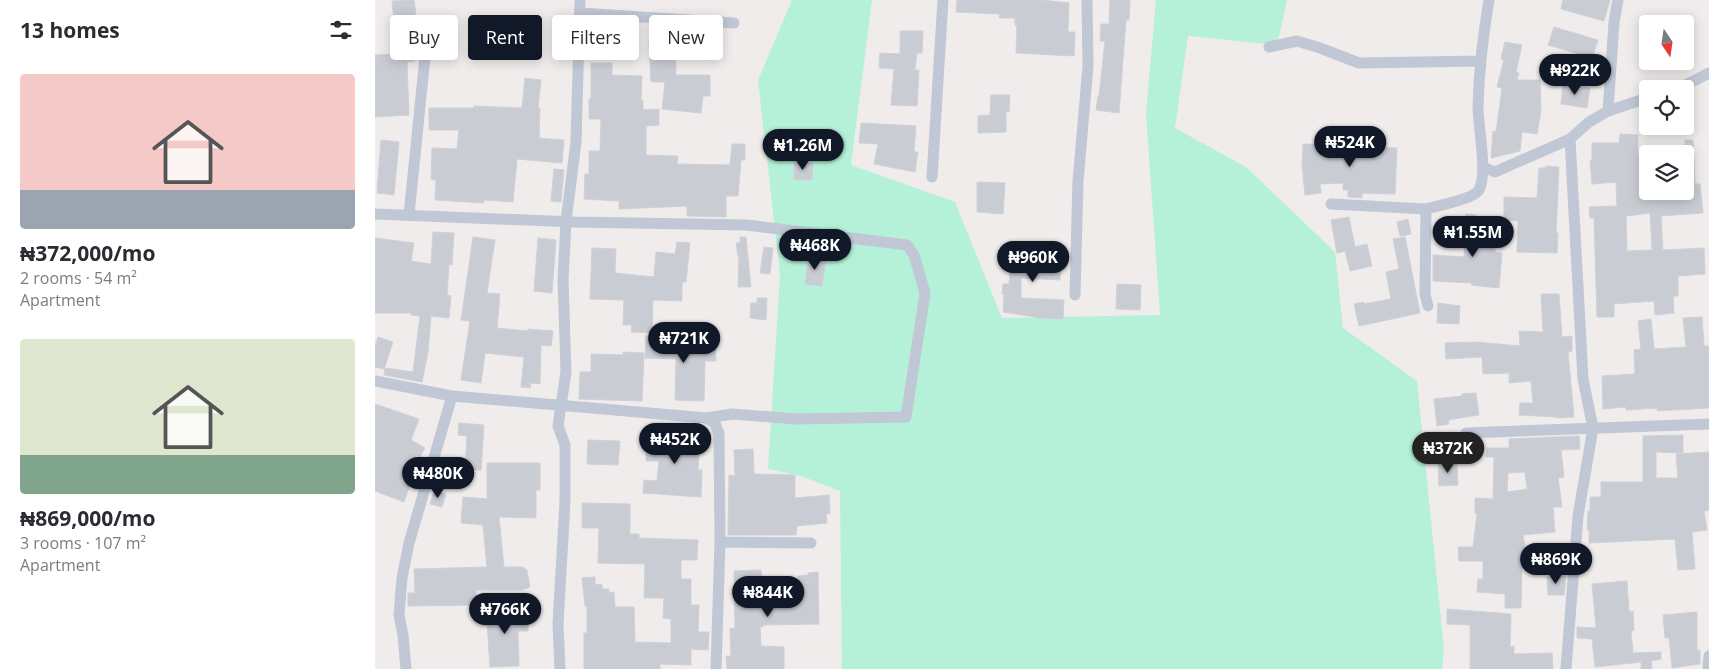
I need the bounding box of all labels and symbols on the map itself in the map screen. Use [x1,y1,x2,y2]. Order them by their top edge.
north arrow [1639,15,1694,70]
pin: ₦922K [1540,54,1610,96]
pin: ₦524K [1315,126,1385,168]
pin: ₦1.26M [762,128,844,171]
pin: ₦1.55M [1432,216,1514,258]
pin: ₦468K [780,228,850,271]
pin: ₦960K [998,240,1068,283]
pin: ₦721K [649,322,719,364]
pin: ₦452K [640,422,710,465]
pin: ₦372K [1413,432,1483,474]
pin: ₦480K [403,456,473,499]
pin: ₦869K [1521,542,1591,585]
pin: ₦844K [733,576,803,618]
pin: ₦766K [470,592,540,635]

